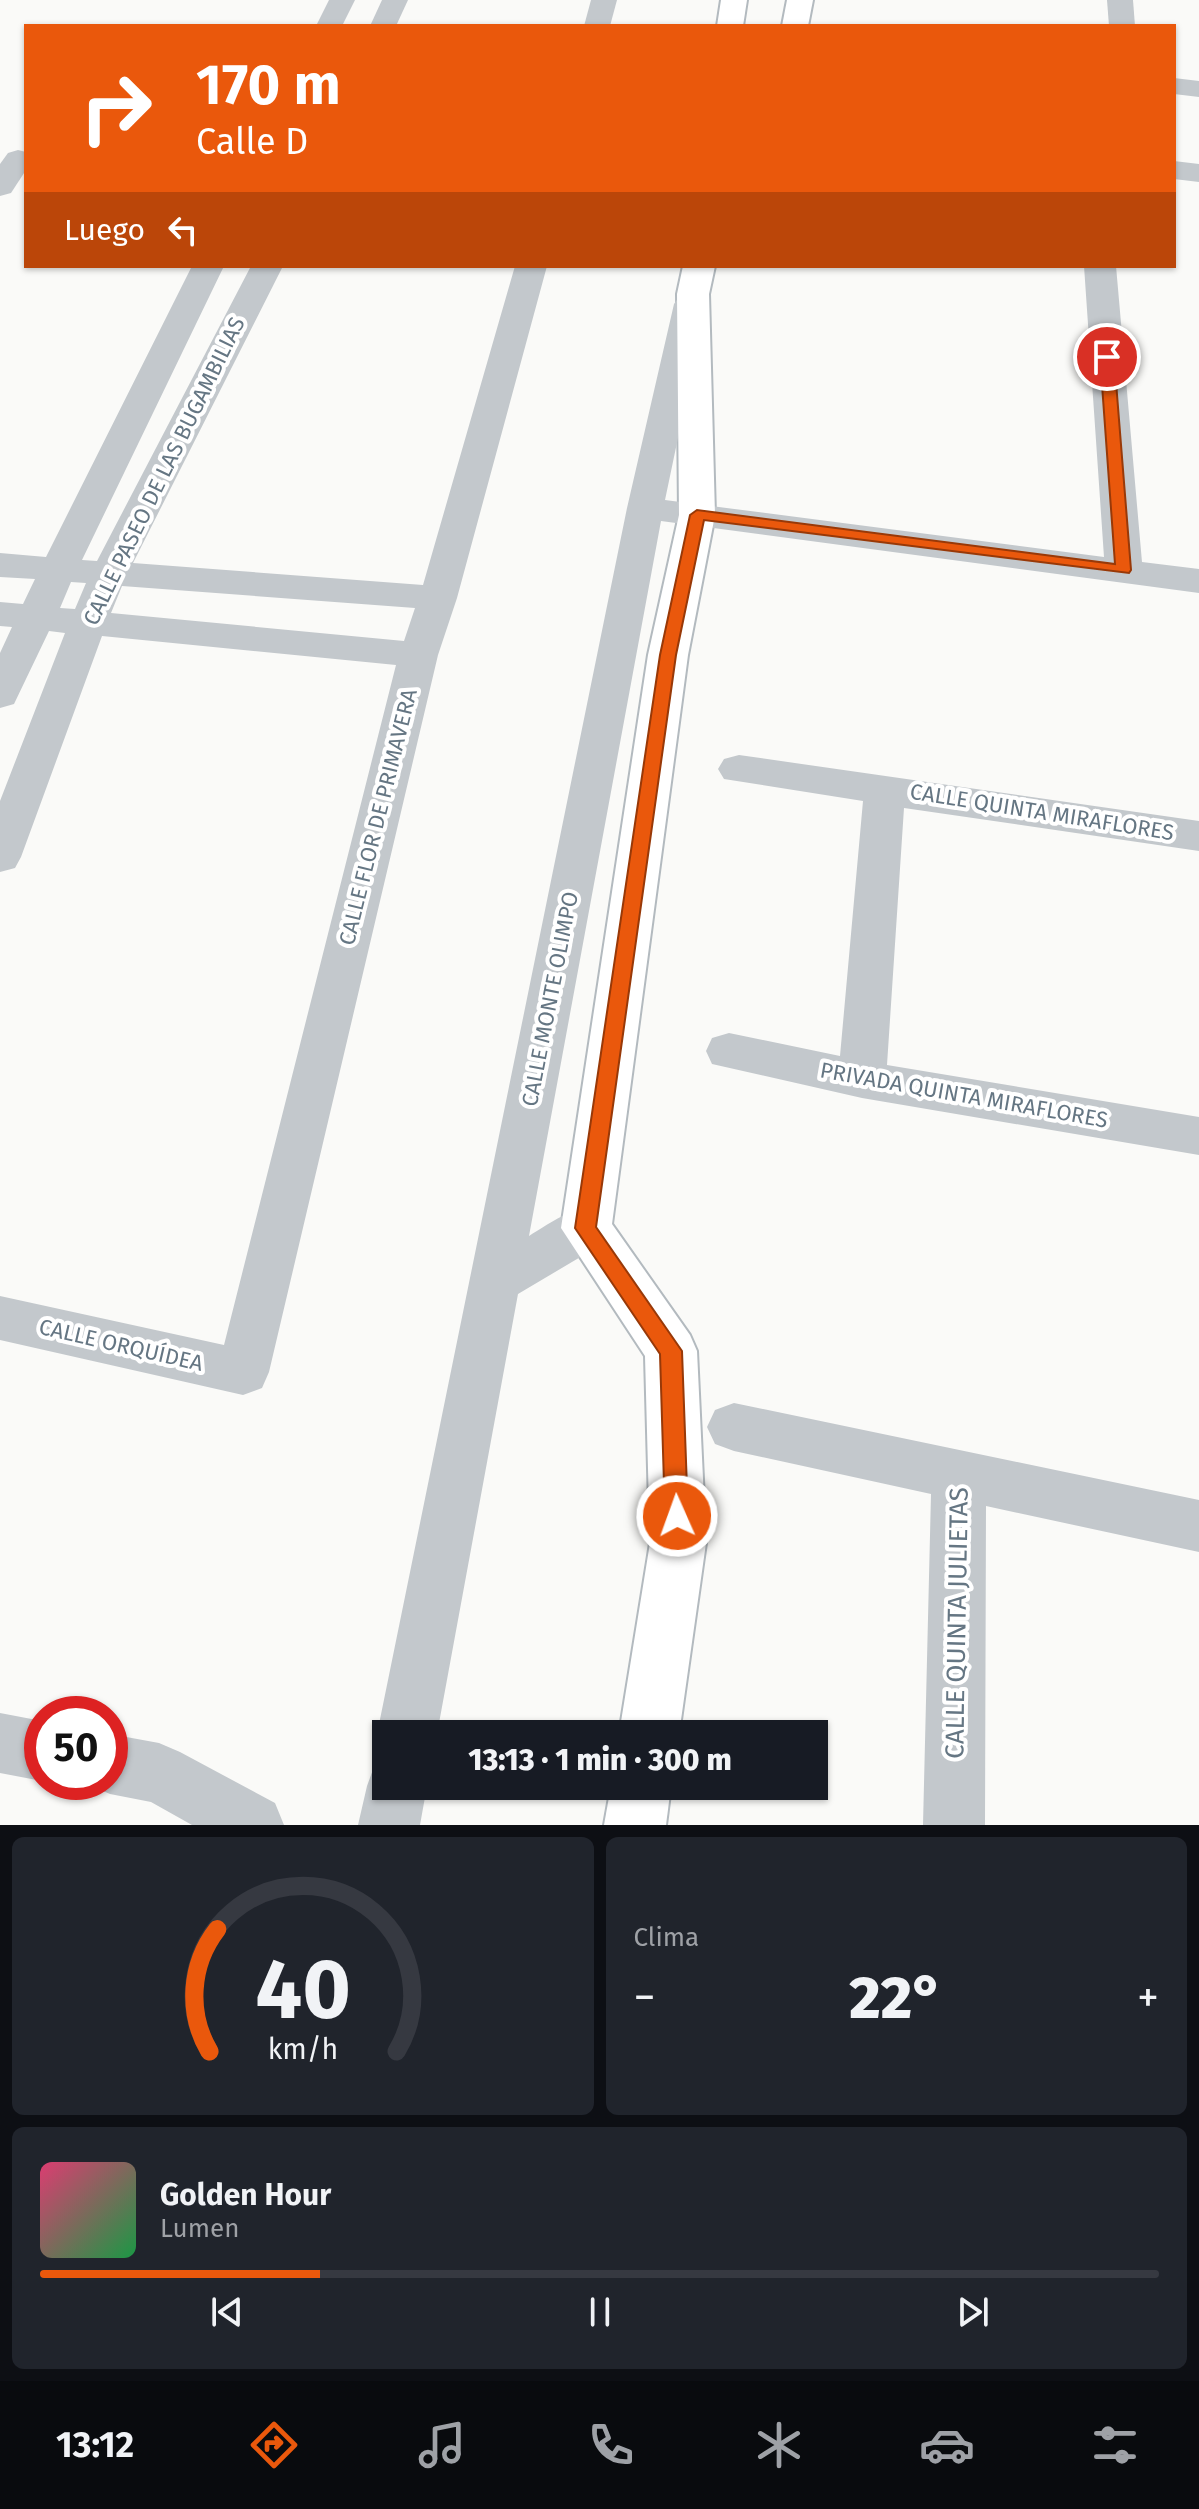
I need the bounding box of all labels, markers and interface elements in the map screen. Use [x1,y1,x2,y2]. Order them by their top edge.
text: 170 m [196,52,341,119]
icon: right [64,56,168,160]
text: Calle D [196,120,308,164]
icon: left [161,208,205,252]
text: Luego [64,212,145,248]
street label: CALLE PASEO DE LAS BUGAMBILIAS [77,312,251,630]
pin [1073,323,1141,391]
icon: arrive [1085,335,1129,379]
street label: CALLE FLOR DE PRIMAVERA [333,686,423,948]
street label: CALLE QUINTA MIRAFLORES [908,778,1176,846]
street label: CALLE MONTE OLIMPO [516,889,584,1109]
street label: PRIVADA QUINTA MIRAFLORES [818,1056,1110,1134]
street label: CALLE ORQUÍDEA [36,1313,206,1377]
position arrow [635,1474,719,1558]
street label: CALLE QUINTA JULIETAS [939,1487,975,1759]
speed limit sign: 50 [24,1696,128,1800]
text: 13:13 · 1 min · 300 m [468,1742,732,1778]
text: Clima [634,1922,699,1953]
text: 40 [255,1940,351,2040]
text: 22° [849,1962,943,2034]
text: − [634,1971,656,2024]
text: + [1137,1971,1159,2024]
text: km/h [267,2032,338,2067]
text: Golden Hour [160,2177,331,2213]
text: Lumen [160,2213,239,2244]
icon: previous [205,2290,249,2334]
icon: pause [578,2290,622,2334]
icon: next [951,2290,995,2334]
icon: directions [246,2417,302,2473]
icon: music [414,2417,470,2473]
icon: phone [583,2417,639,2473]
icon: climate [751,2417,807,2473]
icon: car [919,2417,975,2473]
icon: filters [1087,2417,1143,2473]
text: 13:12 [56,2423,134,2467]

